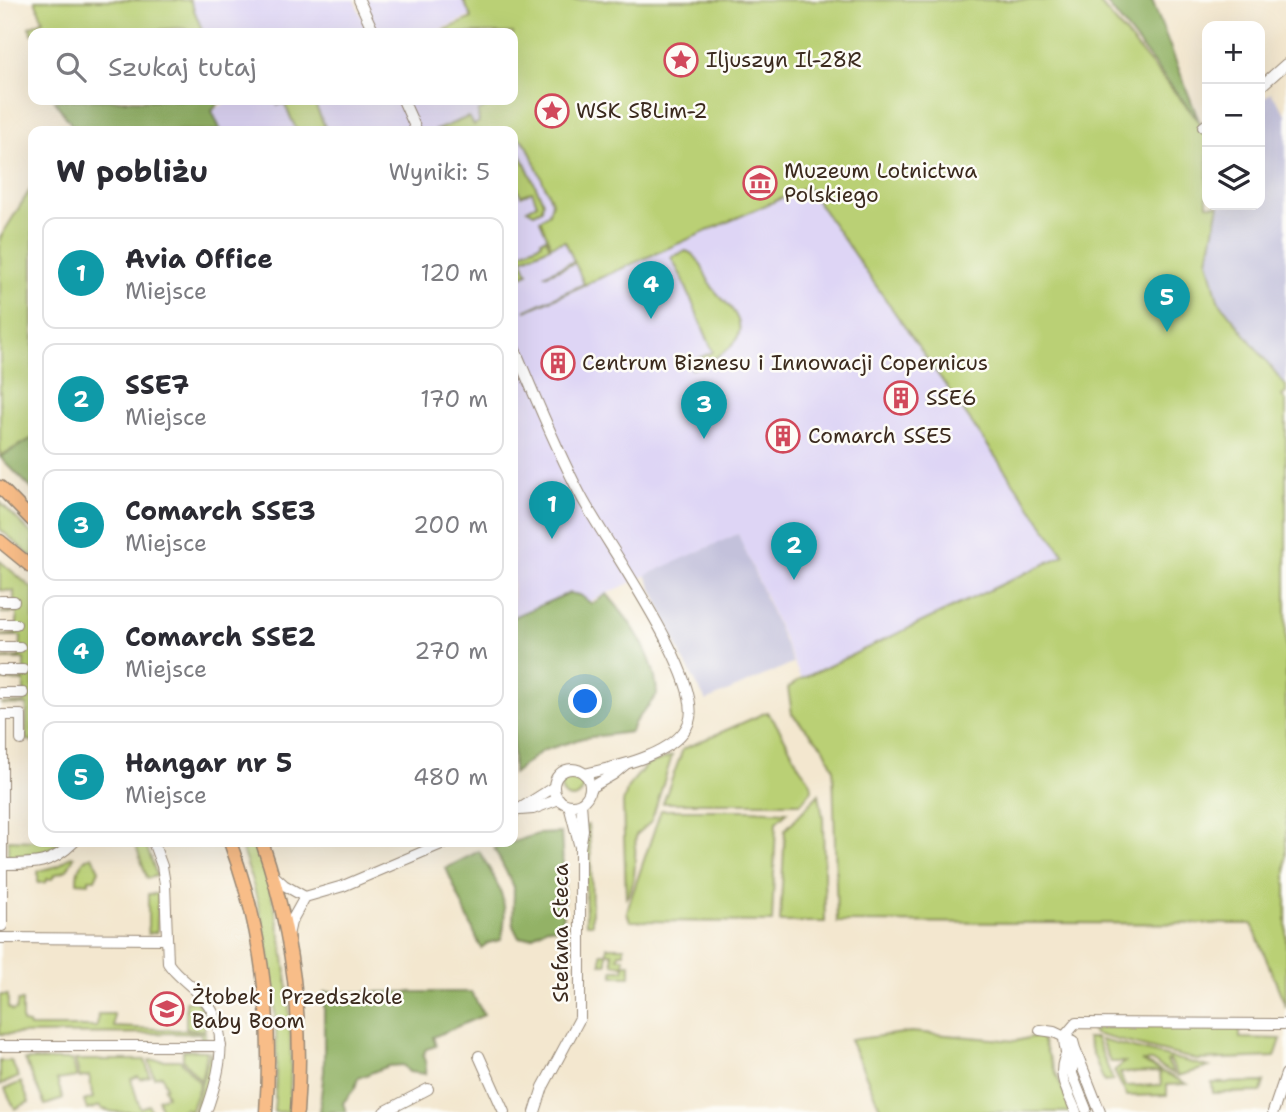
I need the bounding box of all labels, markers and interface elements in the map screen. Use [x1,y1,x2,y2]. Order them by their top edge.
map controls [1202,21,1265,210]
button: + [1202,21,1265,84]
search box [28,28,518,105]
place icon: Iljuszyn Il-28R [662,41,700,79]
place label: Iljuszyn Il-28R [706,46,862,74]
icon: search [52,48,90,86]
text: Szukaj tutaj [108,49,257,84]
button: − [1202,84,1265,147]
place icon: WSK SBLim-2 [533,92,571,130]
place label: WSK SBLim-2 [576,97,708,125]
button: layers [1202,147,1265,210]
text: W pobliżu [56,151,208,192]
text: Wyniki: 5 [388,157,490,187]
place label: Muzeum Lotnictwa Polskiego [784,157,977,209]
museum icon: Muzeum Lotnictwa Polskiego [741,164,779,202]
text: Avia Office [125,241,273,276]
text: 1 [76,258,86,288]
text: 120 m [420,258,488,288]
pin: 4 [628,261,674,319]
pin: 5 [1144,274,1190,332]
text: Miejsce [125,276,207,306]
building icon: Centrum Biznesu i Innowacji Copernicus [539,344,577,382]
place label: Centrum Biznesu i Innowacji Copernicus [582,349,988,377]
text: SSE7 [125,367,189,402]
building icon: SSE6 [882,379,920,417]
pin: 3 [681,381,727,439]
text: 2 [73,384,89,414]
text: 170 m [420,384,488,414]
place label: SSE6 [926,384,977,412]
text: Miejsce [125,402,207,432]
building icon: Comarch SSE5 [764,417,802,455]
place label: Comarch SSE5 [808,422,952,450]
pin: 1 [529,481,575,539]
text: Comarch SSE3 [125,493,316,528]
text: 3 [73,510,89,540]
text: 200 m [413,510,488,540]
pin: 2 [771,522,817,580]
text: Miejsce [125,528,207,558]
text: Comarch SSE2 [125,619,316,654]
text: 4 [73,636,89,666]
text: 270 m [414,636,488,666]
text: Miejsce [125,654,207,684]
your location [568,684,602,718]
text: Hangar nr 5 [125,745,292,780]
text: 5 [74,762,88,792]
text: 480 m [413,762,488,792]
text: Miejsce [125,780,207,810]
street label: Stefana Steca [547,863,575,1003]
place label: Żłobek i Przedszkole Baby Boom [192,983,403,1035]
school or university icon: Żłobek i Przedszkole Baby Boom [148,990,186,1028]

